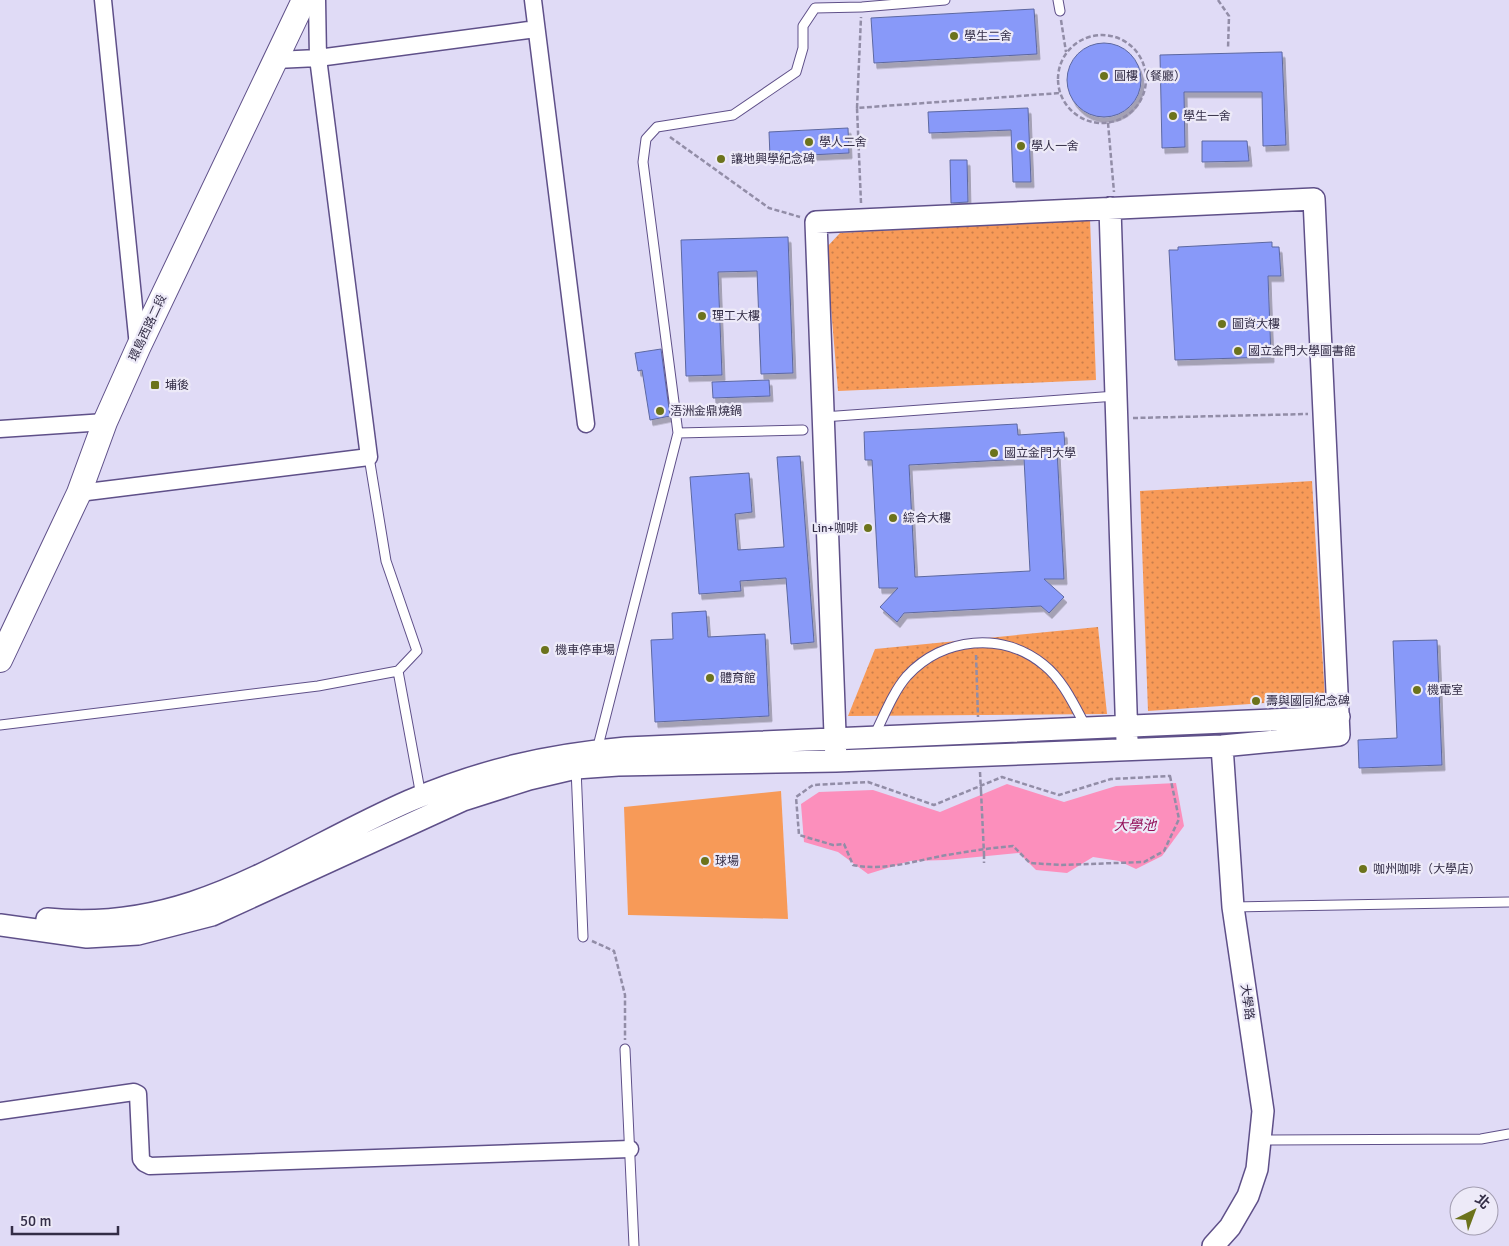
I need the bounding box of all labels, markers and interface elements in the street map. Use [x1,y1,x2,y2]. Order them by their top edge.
place label: 學生二舍 [964,29,1012,44]
marker: 學生二舍 [948,30,960,42]
place label: 圓樓（餐廳） [1114,69,1186,84]
marker: 圓樓（餐廳） [1098,70,1110,82]
place label: 學生一舍 [1183,109,1231,124]
marker: 學生一舍 [1167,110,1179,122]
place label: 學人二舍 [819,135,867,150]
marker: 學人二舍 [803,136,815,148]
place label: 學人一舍 [1031,139,1079,154]
marker: 學人一舍 [1015,140,1027,152]
place label: 讓地興學紀念碑 [731,152,815,167]
marker: 讓地興學紀念碑 [715,153,727,165]
street label: 環島西路二段 [126,292,170,364]
place label: 理工大樓 [712,309,760,324]
marker: 理工大樓 [696,310,708,322]
place label: 圖資大樓 [1232,317,1280,332]
marker: 圖資大樓 [1216,318,1228,330]
place label: 國立金門大學圖書館 [1248,344,1356,359]
marker: 國立金門大學圖書館 [1232,345,1244,357]
place label: 埔後 [165,378,189,393]
marker: 埔後 [149,379,161,391]
place label: 浯洲金鼎燒鍋 [670,404,742,419]
marker: 浯洲金鼎燒鍋 [654,405,666,417]
place label: 國立金門大學 [1004,446,1076,461]
marker: 國立金門大學 [988,447,1000,459]
place label: 綜合大樓 [903,511,951,526]
marker: 綜合大樓 [887,512,899,524]
place label: Lin+咖啡 [812,521,858,536]
marker: Lin+咖啡 [862,522,874,534]
place label: 機車停車場 [555,643,615,658]
marker: 機車停車場 [539,644,551,656]
place label: 體育館 [720,671,756,686]
marker: 體育館 [704,672,716,684]
place label: 機電室 [1427,683,1463,698]
marker: 機電室 [1411,684,1423,696]
place label: 壽與國同紀念碑 [1266,694,1350,709]
marker: 壽與國同紀念碑 [1250,695,1262,707]
water label: 大學池 [1114,817,1158,834]
place label: 球場 [715,854,739,869]
marker: 球場 [699,855,711,867]
place label: 咖州咖啡（大學店） [1373,862,1481,877]
marker: 咖州咖啡（大學店） [1357,863,1369,875]
street label: 大學路 [1237,983,1257,1021]
north arrow [1449,1186,1499,1236]
text: 北 [1471,1191,1493,1213]
scale bar [12,1204,119,1236]
text: 50 m [20,1212,51,1230]

